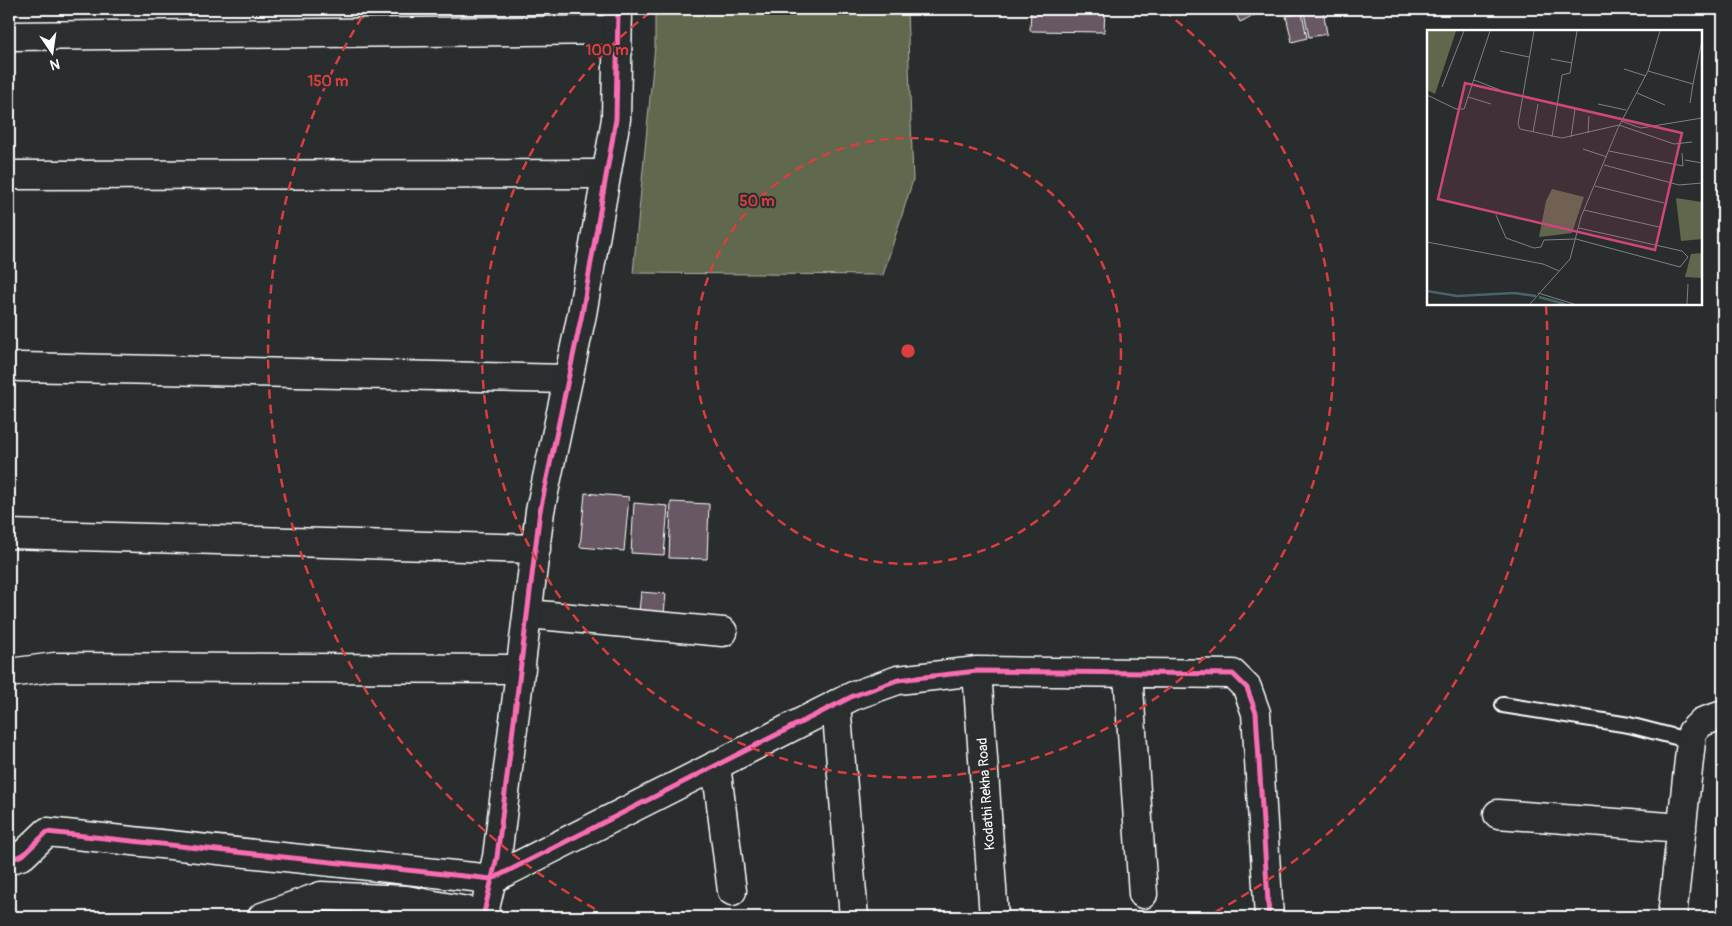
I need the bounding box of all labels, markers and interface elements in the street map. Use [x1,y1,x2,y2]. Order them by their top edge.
north arrow [28,28,78,78]
inset map [1427,30,1702,305]
text: 100 m [586,41,628,60]
text: N [48,55,61,74]
text: 150 m [308,72,348,91]
text: 50 m [740,192,774,211]
centre of rings [899,342,917,360]
street label: Kodathi Rekha Road [974,737,998,851]

